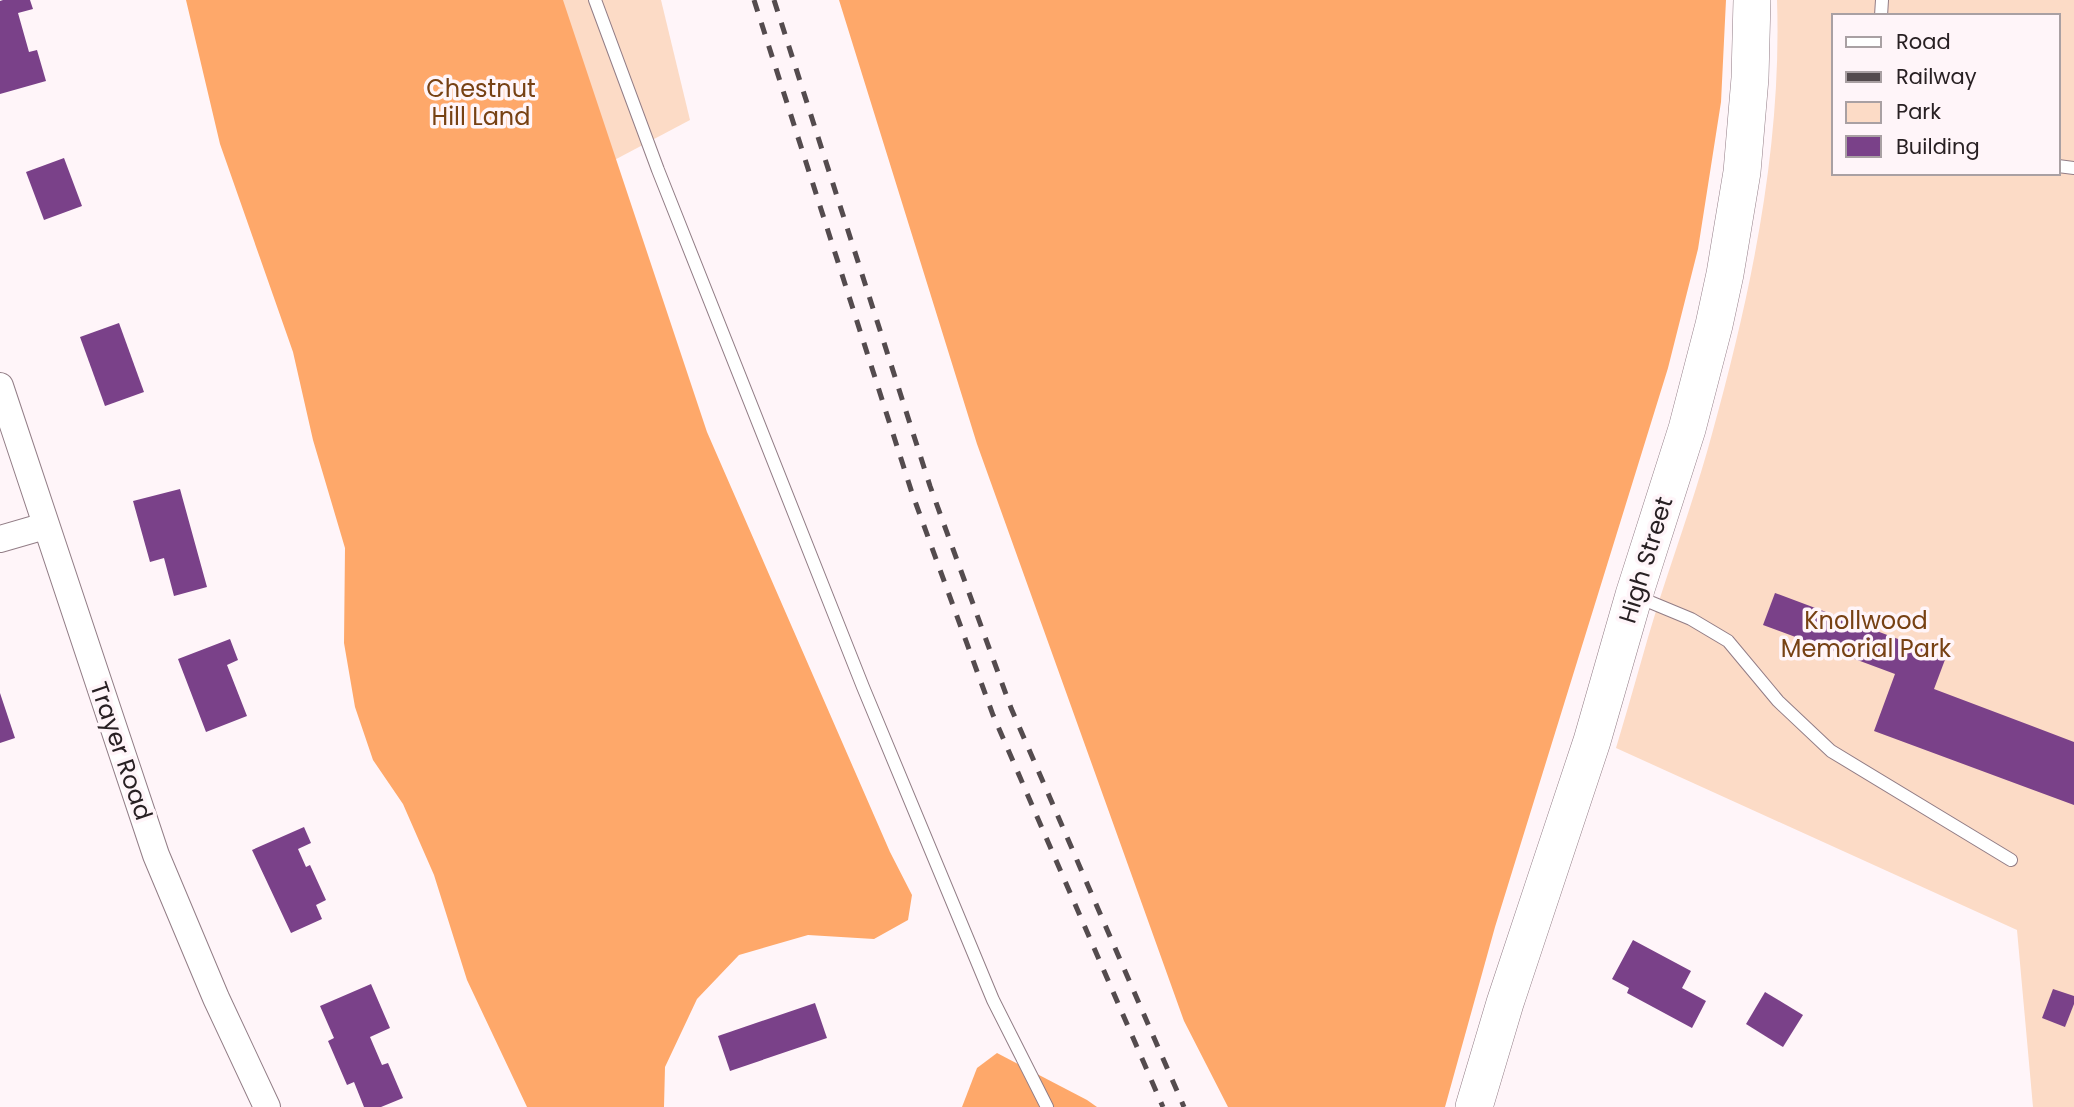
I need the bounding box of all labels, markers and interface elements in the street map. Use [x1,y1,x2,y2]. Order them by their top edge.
legend [1832,14,2060,175]
text: Road [1896,27,1951,56]
text: Railway [1896,62,1977,91]
park label: Chestnut Hill Land [426,72,536,133]
text: Park [1896,97,1941,126]
text: Building [1896,132,1980,161]
street label: High Street [1611,492,1680,627]
park label: Knollwood Memorial Park [1781,604,1952,665]
street label: Trayer Road [82,677,161,824]

